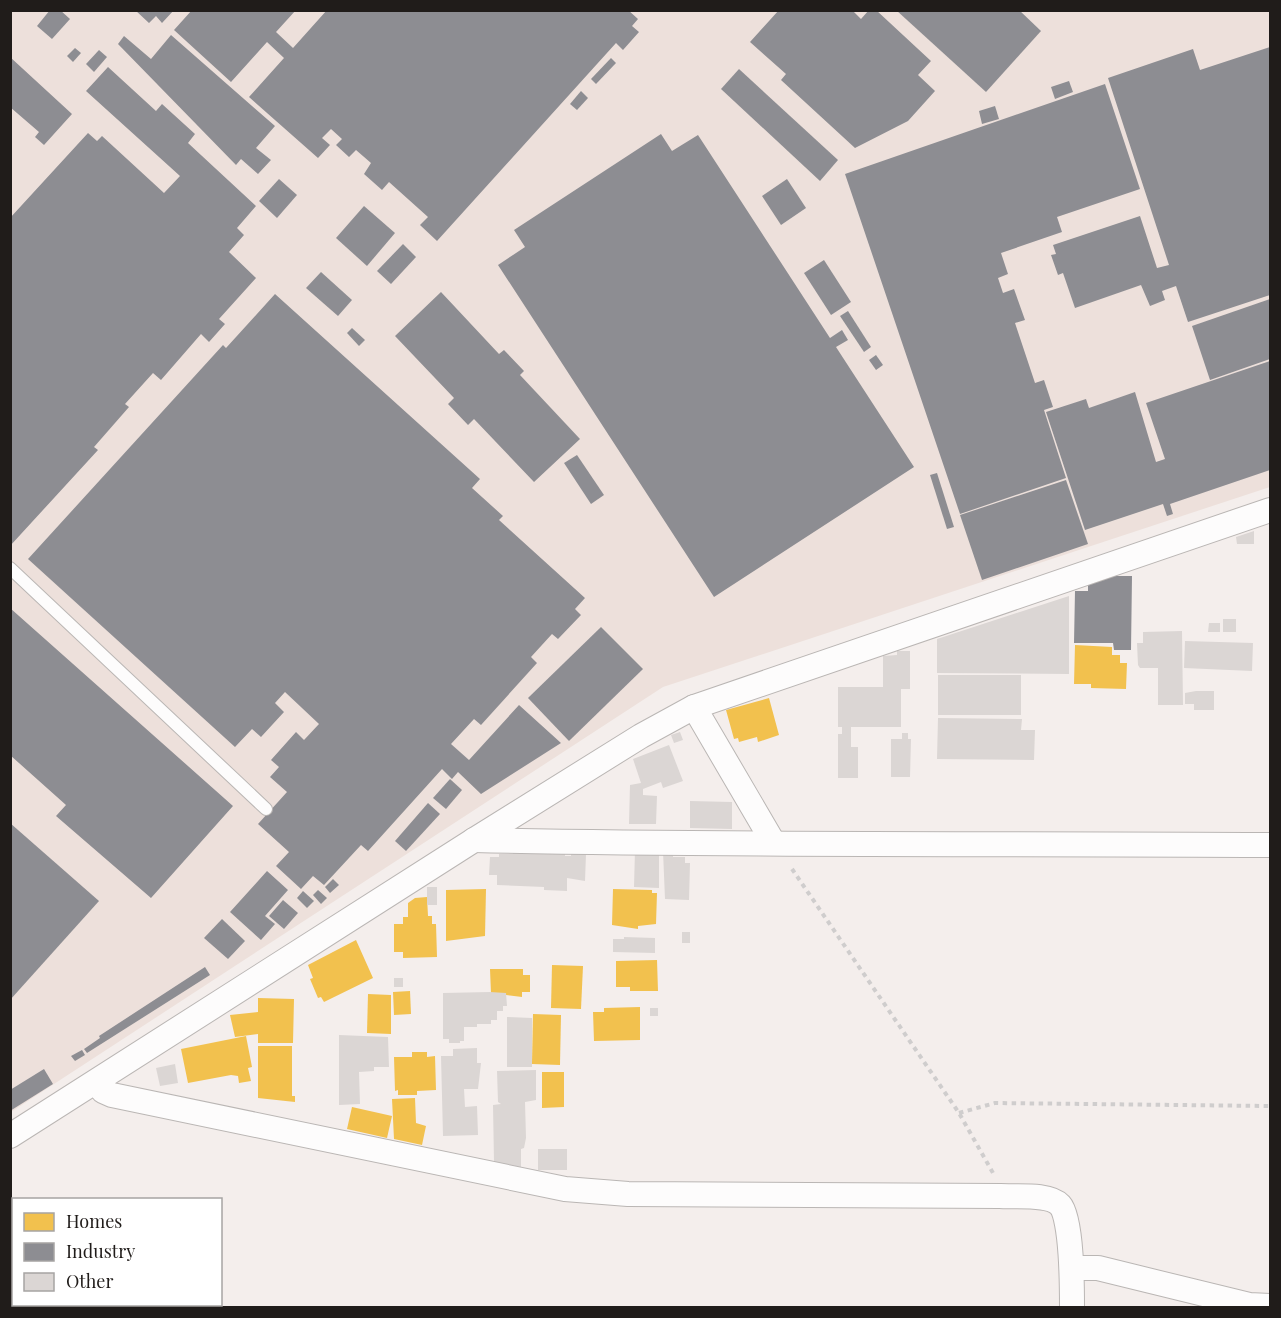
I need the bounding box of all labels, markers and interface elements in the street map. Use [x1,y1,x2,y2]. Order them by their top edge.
legend [12,1198,222,1306]
text: Homes [66,1209,122,1233]
text: Industry [66,1239,135,1263]
text: Other [66,1269,113,1293]

